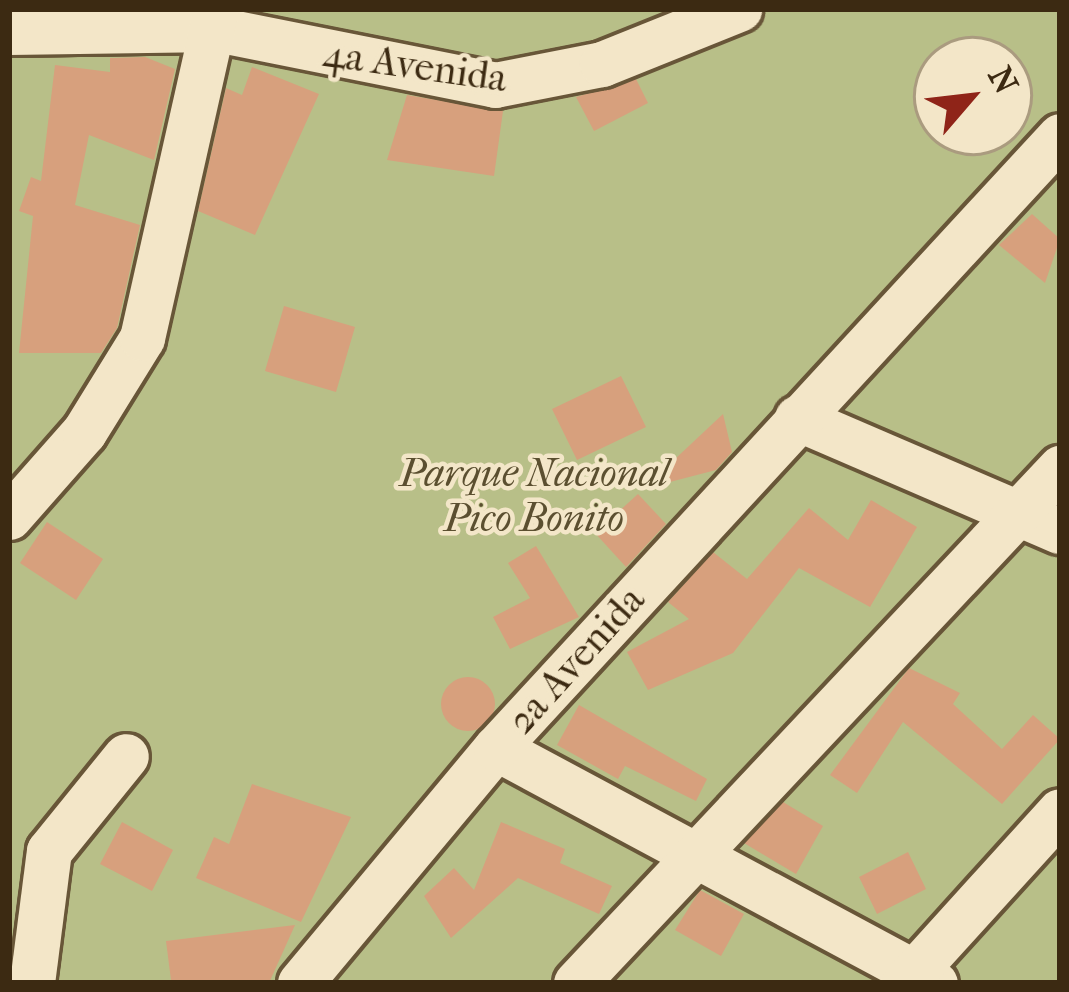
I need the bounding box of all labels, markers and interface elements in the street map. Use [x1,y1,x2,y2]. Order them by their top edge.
street label: 4a Avenida [320,30,510,102]
north arrow [913,36,1033,156]
text: N [979,60,1026,100]
park label: Parque Nacional Pico Bonito [399,451,669,542]
street label: 2a Avenida [498,577,654,743]

